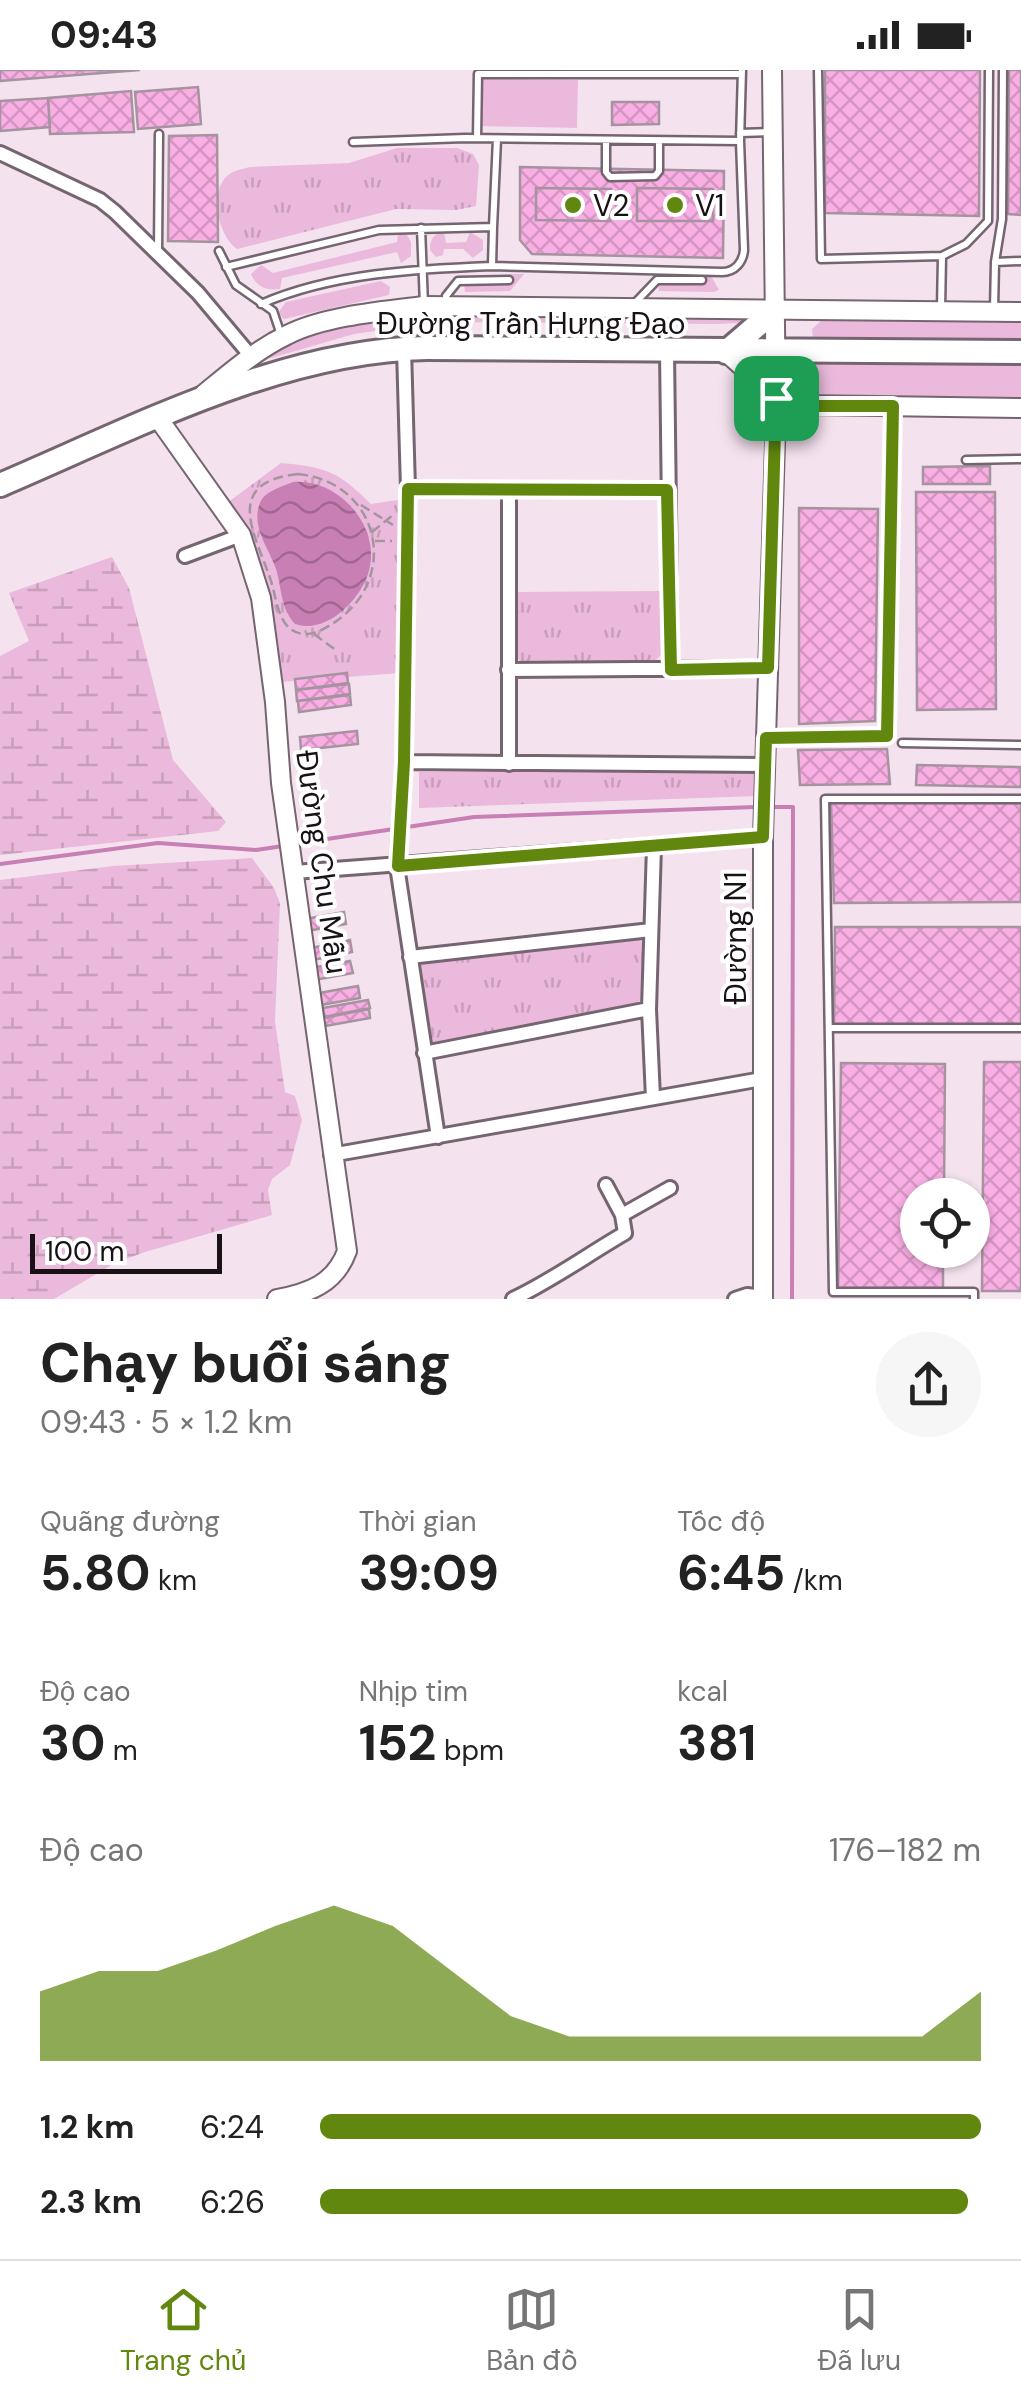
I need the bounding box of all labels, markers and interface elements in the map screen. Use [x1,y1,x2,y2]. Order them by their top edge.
text: 09:43 [50,10,158,60]
place label: V2 [593,186,630,225]
place label: V1 [695,186,724,225]
marker: V2 [562,194,584,216]
marker: V1 [664,194,686,216]
street label: Đường Trần Hưng Đạo [377,304,685,343]
pin [734,356,819,441]
icon: arrive [749,371,804,426]
street label: Đường Chu Mẫu [287,748,357,976]
street label: Đường N1 [716,871,755,1005]
map controls [900,1178,990,1268]
button: locate [900,1178,990,1268]
scale bar [30,1229,222,1274]
text: 100 m [45,1233,124,1270]
text: Chạy buổi sáng [40,1327,451,1399]
button: share [876,1332,981,1437]
text: 09:43 · 5 × 1.2 km [40,1401,292,1443]
text: Quãng đường [40,1503,220,1540]
text: Thời gian [359,1503,477,1540]
text: Tốc độ [677,1503,765,1540]
text: 5.80 [40,1540,151,1606]
text: 39:09 [359,1540,499,1606]
text: 6:45 [677,1540,785,1606]
text: km [151,1562,197,1599]
text: /km [785,1562,843,1599]
text: Độ cao [40,1673,131,1710]
text: Nhịp tim [359,1673,468,1710]
text: kcal [677,1673,728,1710]
text: 30 [40,1710,105,1776]
text: 152 [359,1710,436,1776]
text: 381 [677,1710,756,1776]
text: m [105,1732,138,1769]
text: bpm [436,1732,504,1769]
text: Độ cao [40,1829,144,1871]
text: 176–182 m [829,1829,981,1871]
text: 1.2 km [40,2106,134,2148]
text: 6:24 [200,2106,264,2148]
text: 2.3 km [40,2181,142,2223]
text: 6:26 [200,2181,265,2223]
tab: Trang chủ [120,2282,246,2379]
tab: Bản đồ [486,2282,578,2379]
tab: Đã lưu [818,2282,901,2379]

